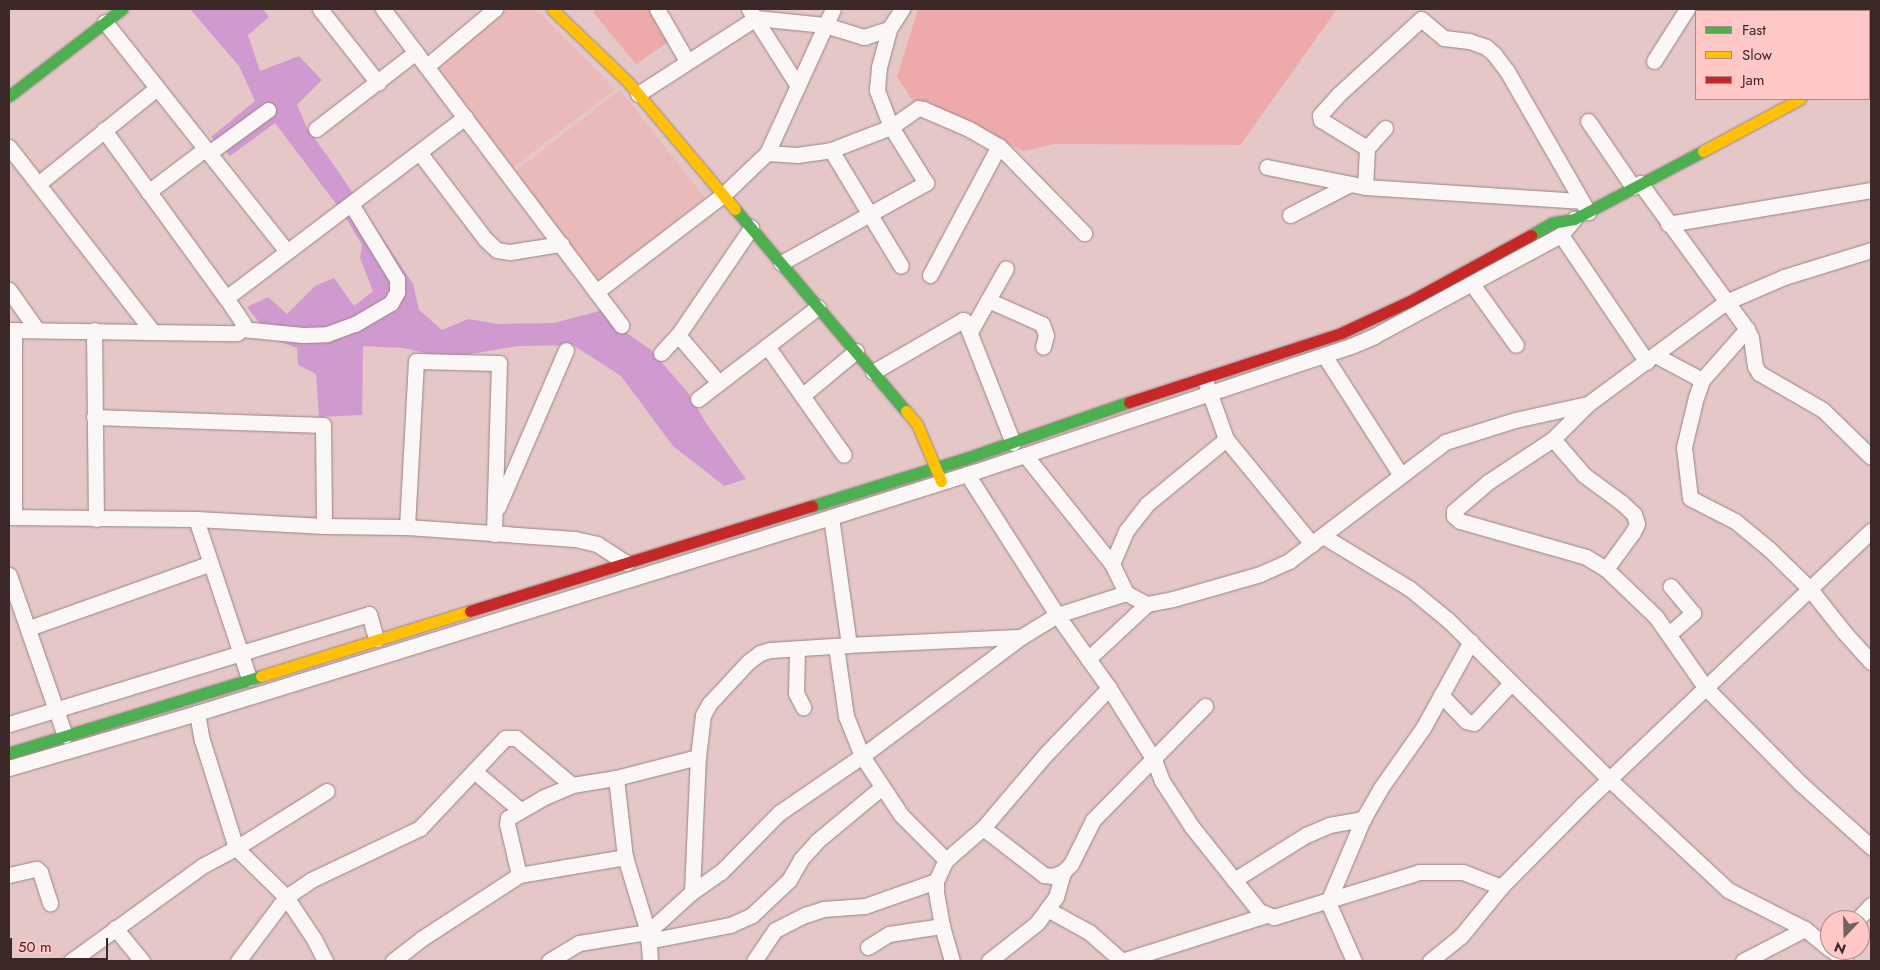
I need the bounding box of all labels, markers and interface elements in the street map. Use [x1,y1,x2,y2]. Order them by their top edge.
legend [1695,10,1870,100]
text: Fast [1742,19,1766,41]
text: Slow [1742,44,1772,66]
text: Jam [1742,69,1765,91]
north arrow [1820,910,1870,960]
scale bar [12,928,110,960]
text: 50 m [18,936,52,958]
text: N [1831,937,1849,959]

